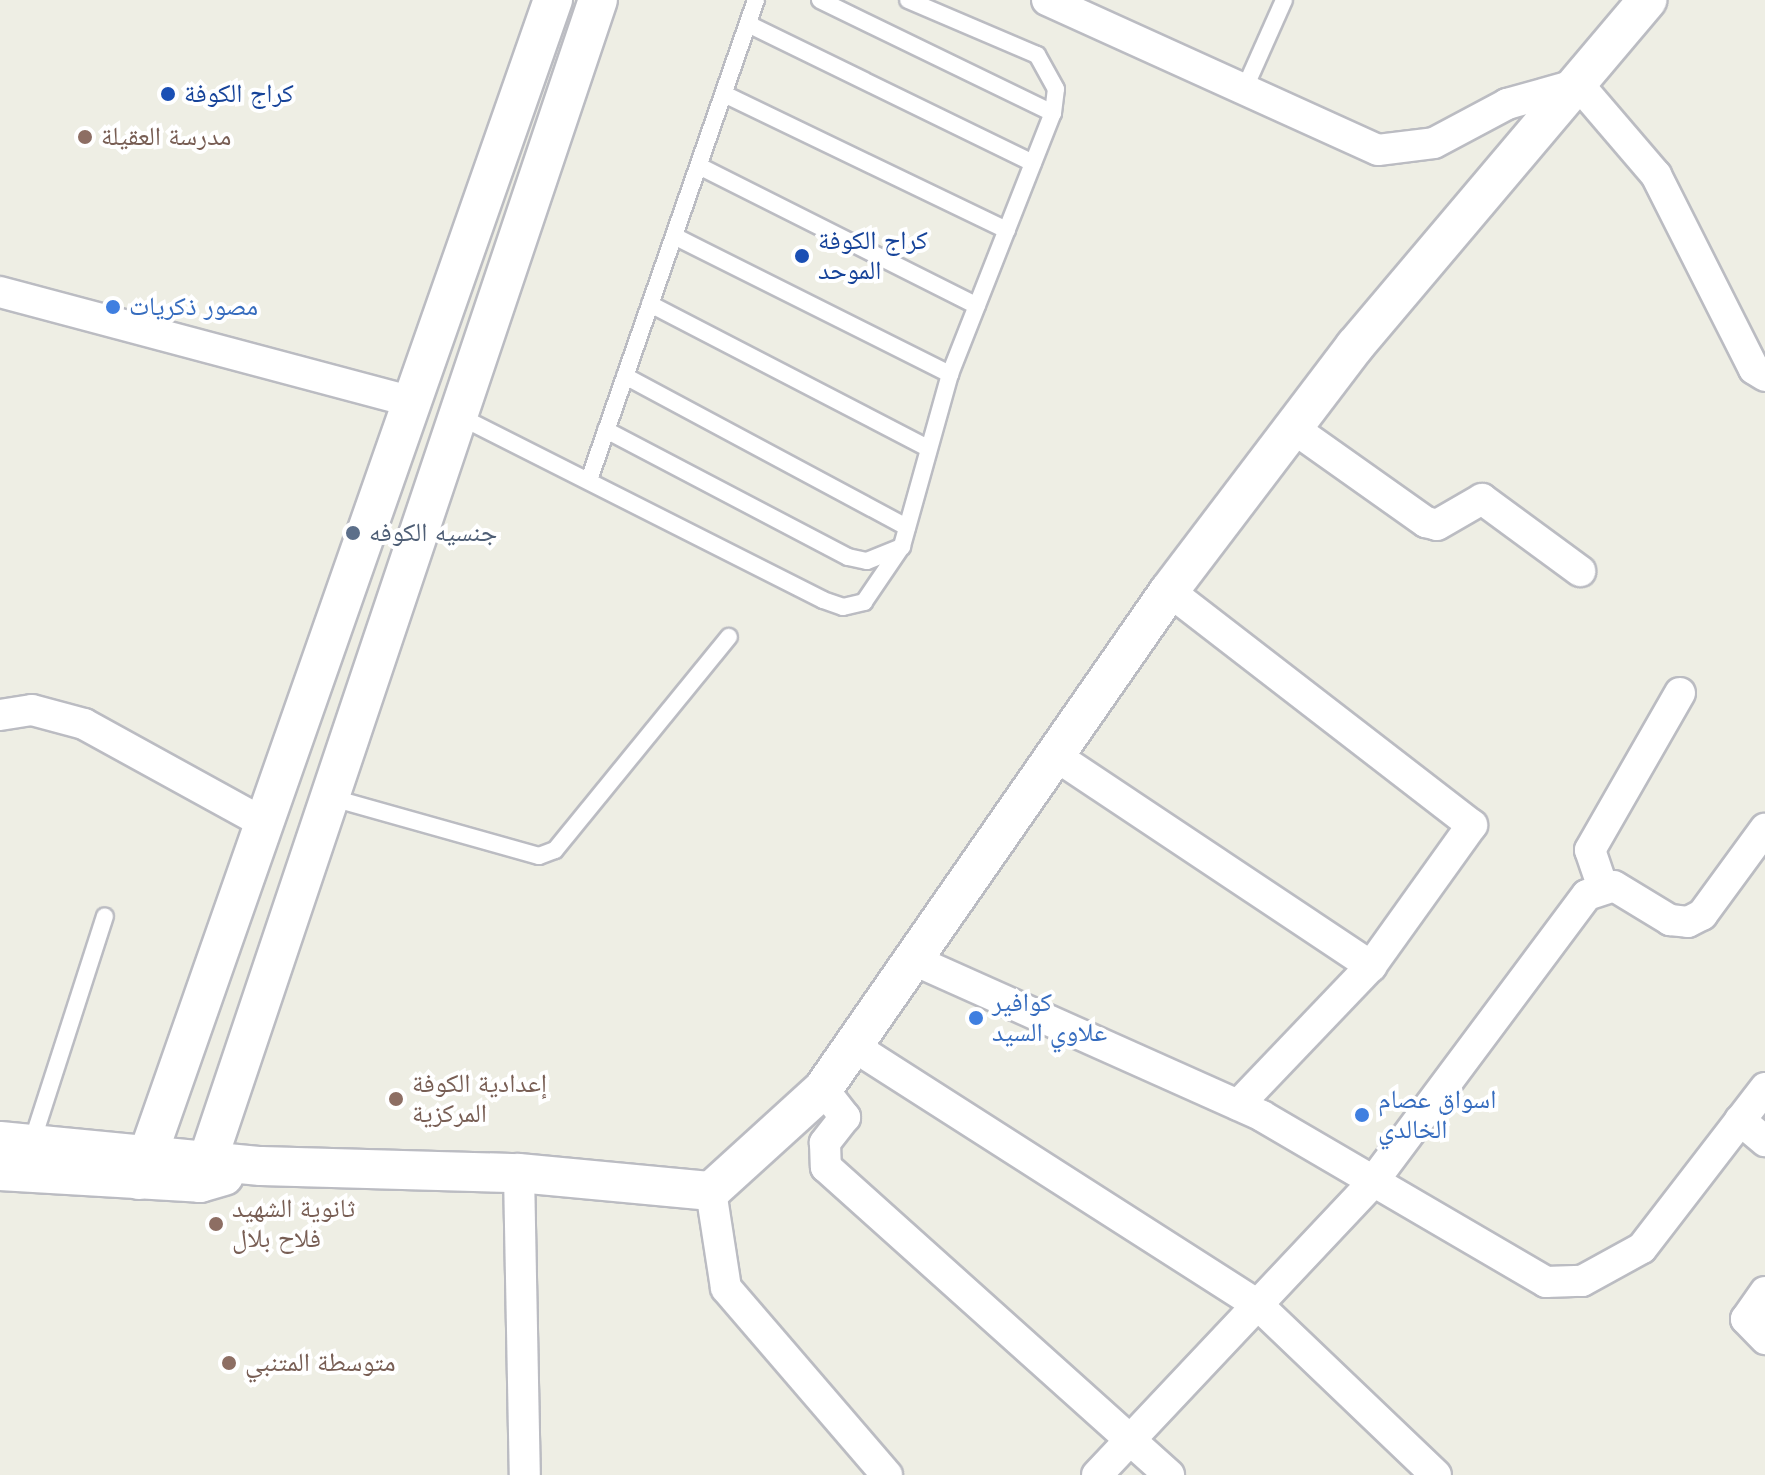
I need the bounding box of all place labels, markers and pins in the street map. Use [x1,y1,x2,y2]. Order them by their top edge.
place label: كراج الكوفة [184,78,294,110]
marker: كراج الكوفة [159,85,177,103]
place label: مدرسة العقيلة [101,121,231,153]
marker: مدرسة العقيلة [76,128,94,146]
place label: كراج الكوفة الموحد [818,225,928,286]
marker: كراج الكوفة الموحد [793,247,811,265]
place label: مصور ذكريات [129,291,258,323]
marker: مصور ذكريات [104,298,122,316]
place label: جنسيه الكوفه [369,517,497,549]
marker: جنسيه الكوفه [344,524,362,542]
place label: كوافير علاوي السيد [992,987,1107,1048]
marker: كوافير علاوي السيد [967,1009,985,1027]
place label: إعدادية الكوفة المركزية [412,1068,547,1130]
place label: اسواق عصام الخالدي [1378,1084,1496,1146]
marker: إعدادية الكوفة المركزية [387,1090,405,1108]
marker: اسواق عصام الخالدي [1353,1106,1371,1124]
place label: ثانوية الشهيد فلاح بلال [232,1193,355,1254]
marker: ثانوية الشهيد فلاح بلال [207,1215,225,1233]
place label: متوسطة المتنبي [245,1347,396,1379]
marker: متوسطة المتنبي [220,1354,238,1372]

